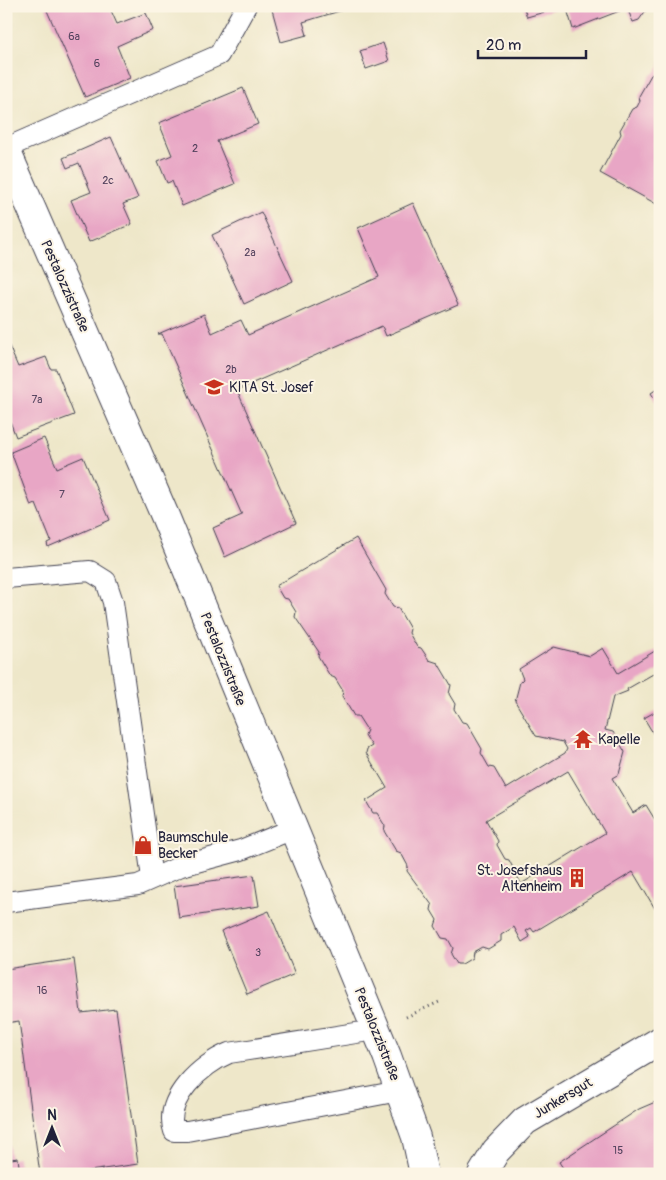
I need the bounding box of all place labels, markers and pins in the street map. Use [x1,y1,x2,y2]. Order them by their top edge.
school or university icon: KITA St. Josef [203,376,225,398]
place label: KITA St. Josef [229,379,314,396]
temple icon: Kapelle [572,728,594,750]
place label: Kapelle [598,731,640,748]
place label: Baumschule Becker [158,829,228,862]
shop icon: Baumschule Becker [132,834,154,856]
place label: St. Josefshaus Altenheim [477,862,563,895]
building icon: St. Josefshaus Altenheim [566,867,588,889]

